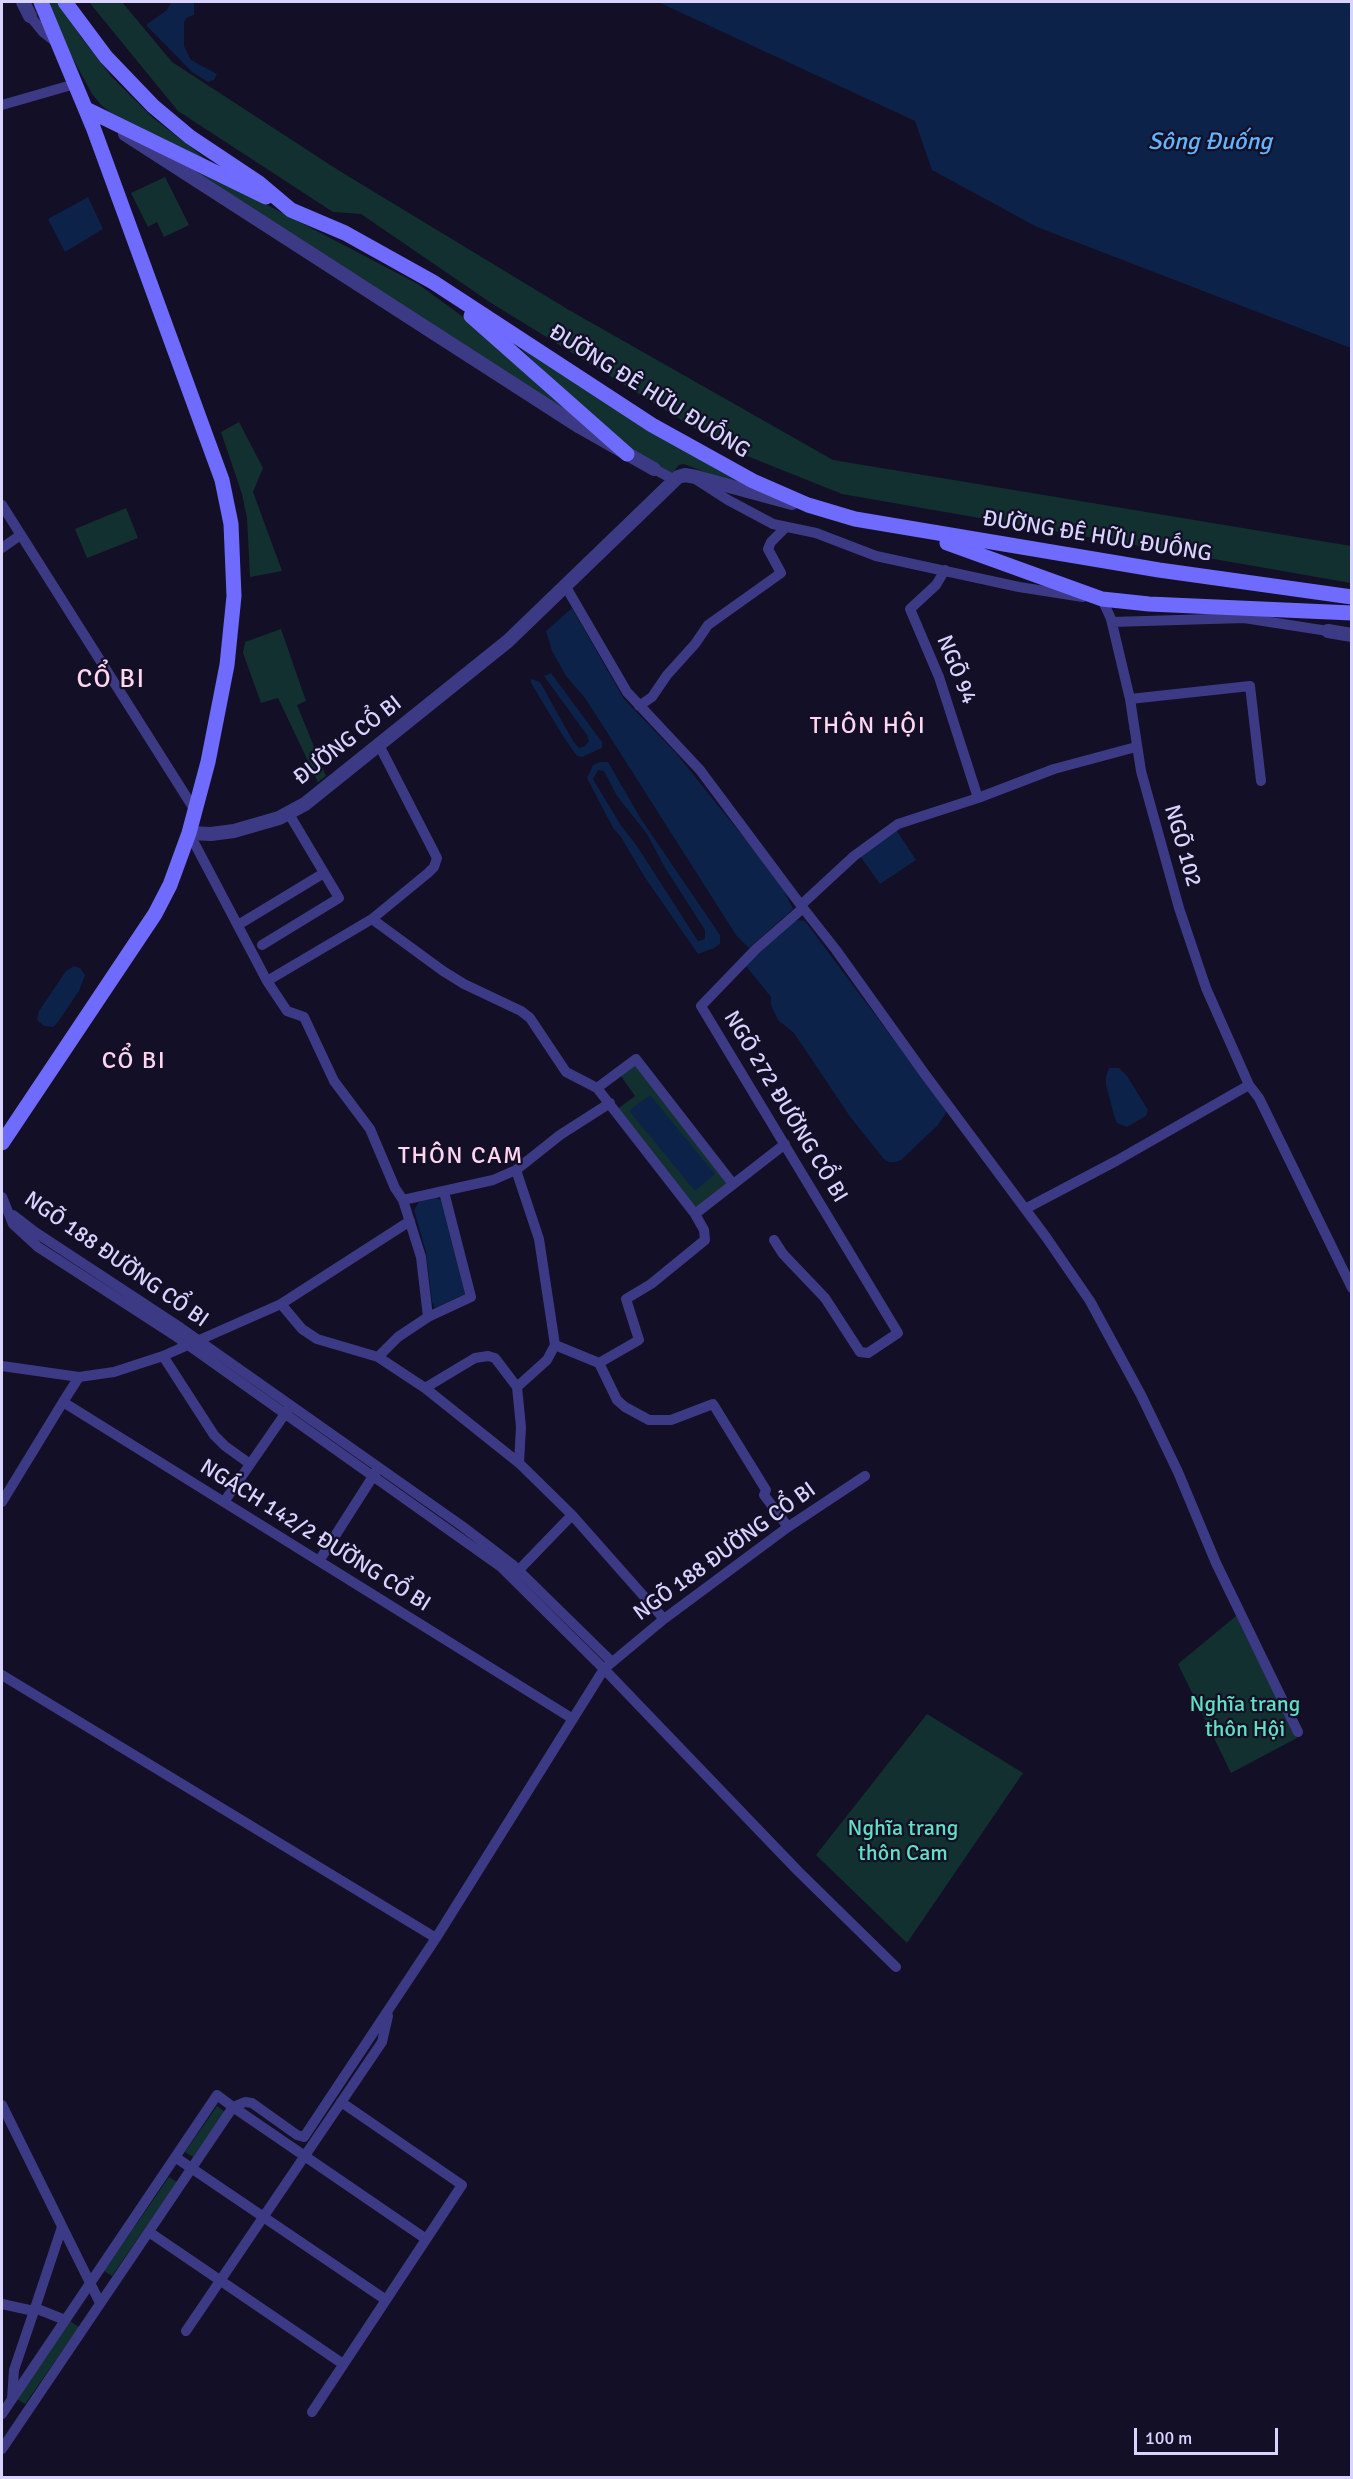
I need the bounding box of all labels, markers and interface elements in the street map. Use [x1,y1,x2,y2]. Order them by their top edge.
water label: Sông Đuống [1148,129,1272,157]
street label: ĐƯỜNG ĐÊ HỮU ĐUỐNG [544,319,754,465]
street label: ĐƯỜNG ĐÊ HỮU ĐUỐNG [981,506,1213,568]
street label: NGÕ 94 [930,632,982,708]
district label: CỔ BI [76,664,146,696]
street label: ĐƯỜNG CỔ BI [289,691,407,791]
district label: THÔN HỘI [810,713,926,741]
street label: NGÕ 102 [1158,802,1206,890]
street label: NGÕ 272 ĐƯỜNG CỔ BI [717,1006,853,1208]
district label: CỔ BI [102,1048,166,1076]
district label: THÔN CAM [398,1143,524,1171]
street label: NGÕ 188 ĐƯỜNG CỔ BI [19,1186,213,1334]
street label: NGÁCH 142/2 ĐƯỜNG CỔ BI [195,1454,435,1618]
street label: NGÕ 188 ĐƯỜNG CỔ BI [629,1477,821,1627]
park label: Nghĩa trang thôn Hội [1190,1692,1300,1744]
park label: Nghĩa trang thôn Cam [848,1816,958,1868]
scale bar [1137,2416,1281,2454]
text: 100 m [1145,2427,1192,2449]

